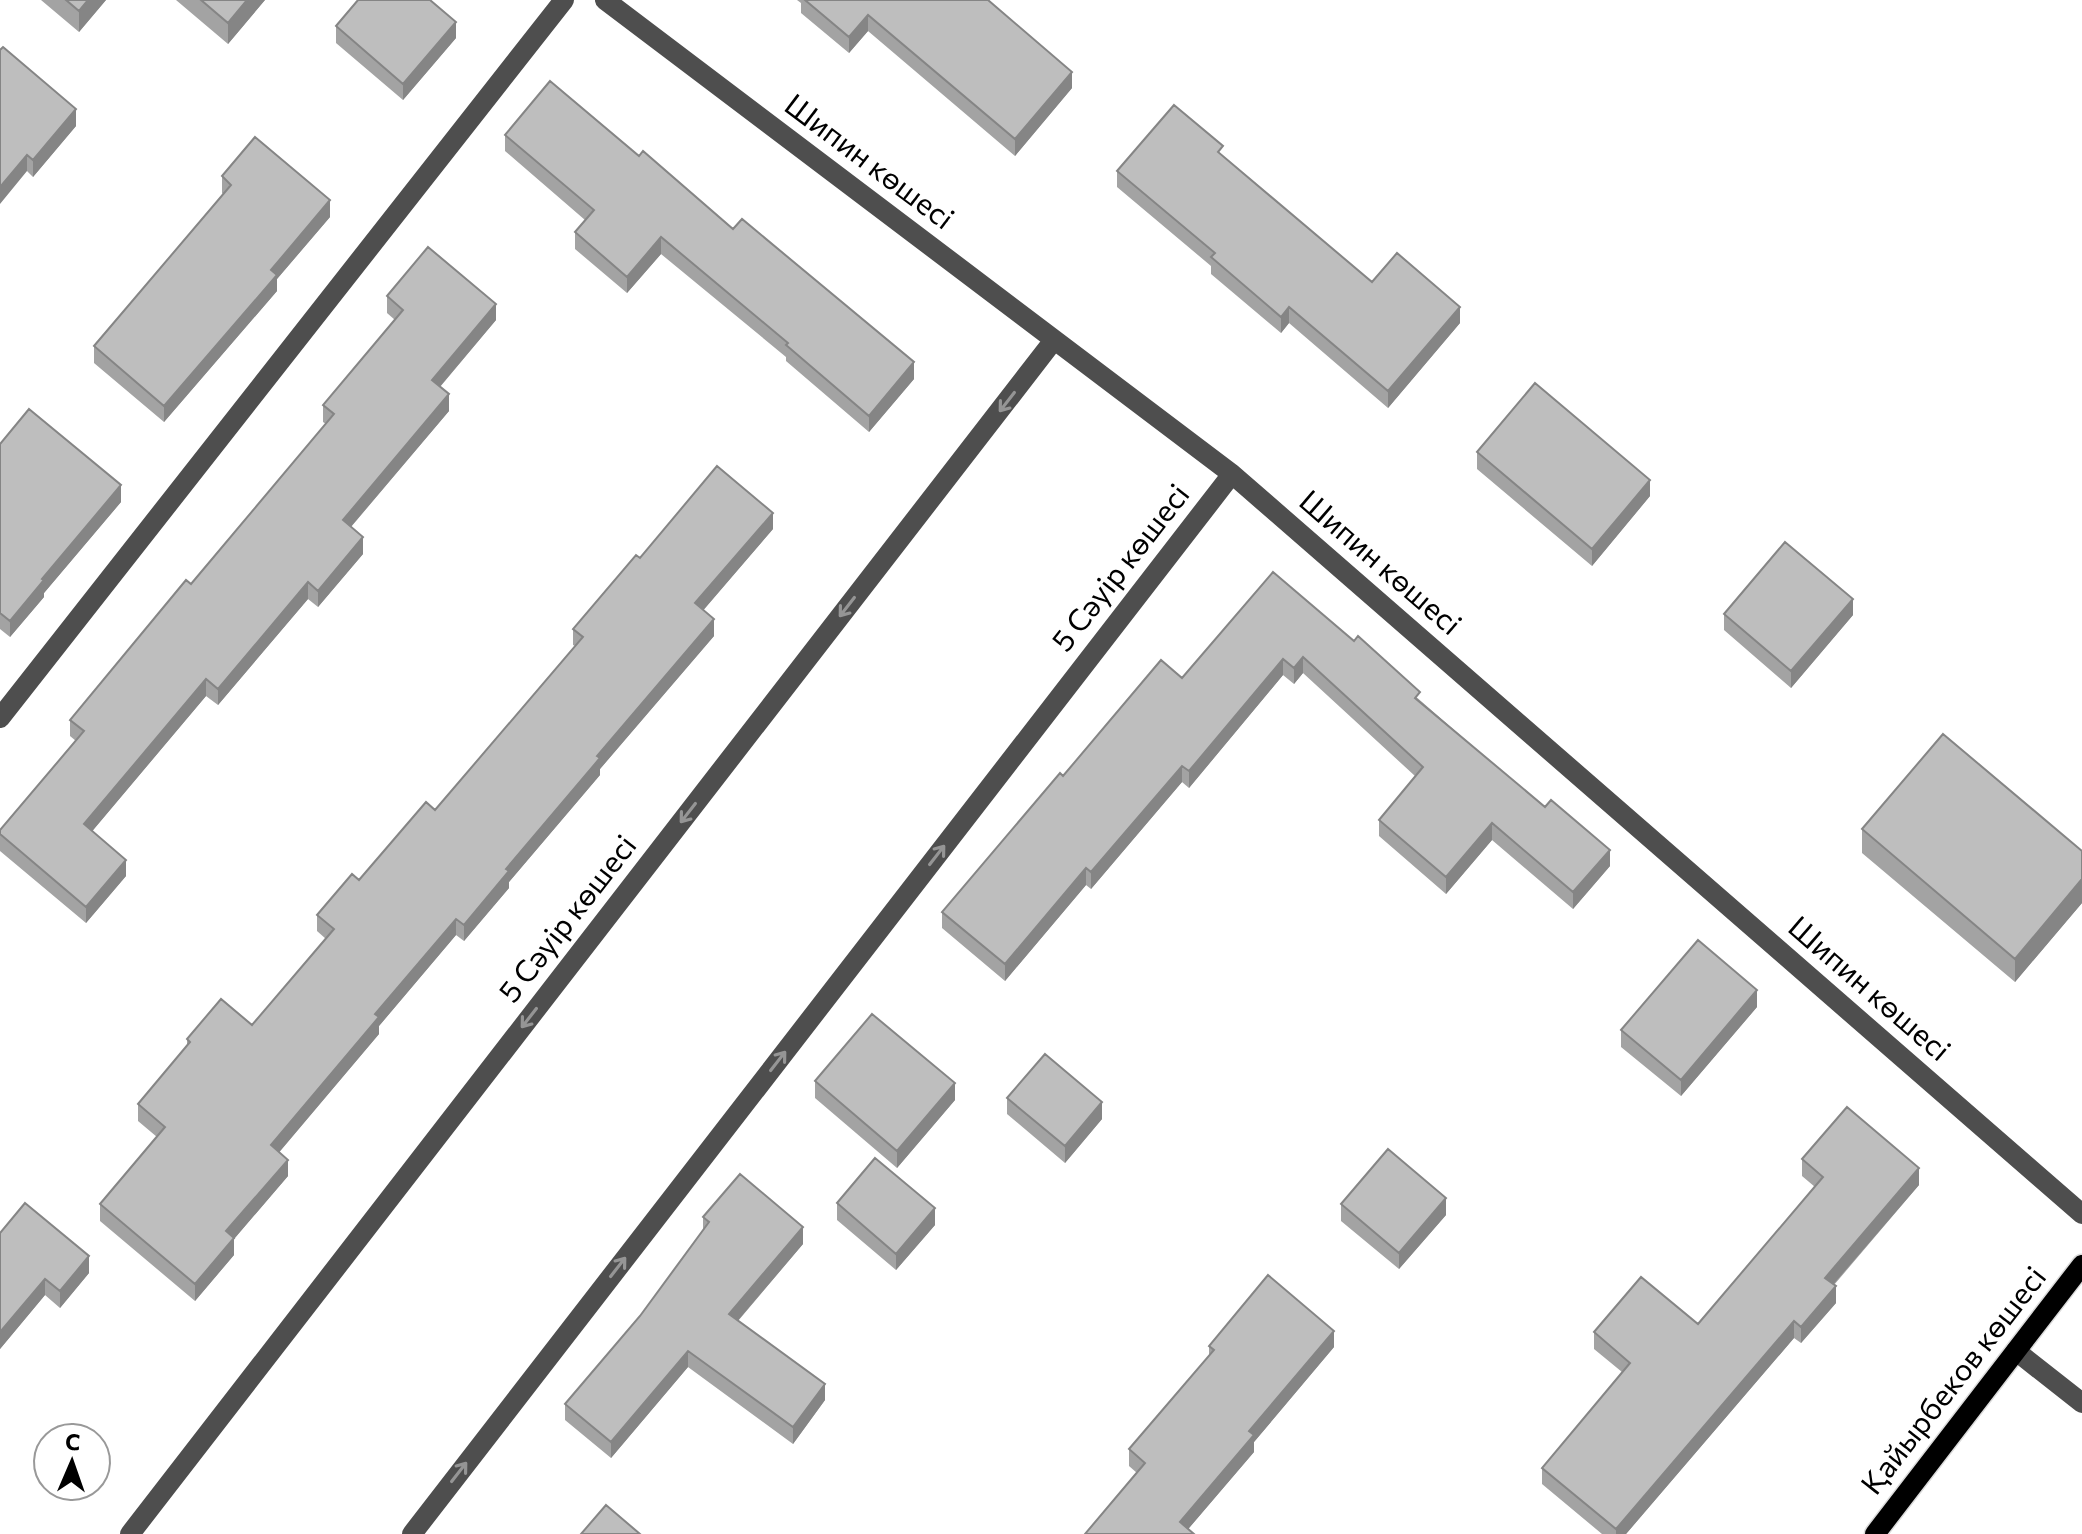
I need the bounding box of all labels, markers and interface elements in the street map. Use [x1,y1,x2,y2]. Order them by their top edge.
street label: Шипин көшесі [779,84,962,236]
one-way arrow [998,390,1015,412]
street label: 5 Сәуір көшесі [1042,476,1196,657]
street label: Шипин көшесі [1293,481,1470,641]
one-way arrow [839,596,856,617]
one-way arrow [680,802,697,823]
street label: 5 Сәуір көшесі [489,827,643,1008]
one-way arrow [928,845,945,867]
street label: Шипин көшесі [1782,907,1959,1067]
one-way arrow [521,1007,538,1028]
one-way arrow [769,1051,786,1072]
one-way arrow [610,1257,627,1278]
street label: Қайырбеков көшесі [1852,1258,2052,1501]
north arrow [32,1422,112,1502]
text: С [65,1428,81,1455]
one-way arrow [451,1462,468,1483]

